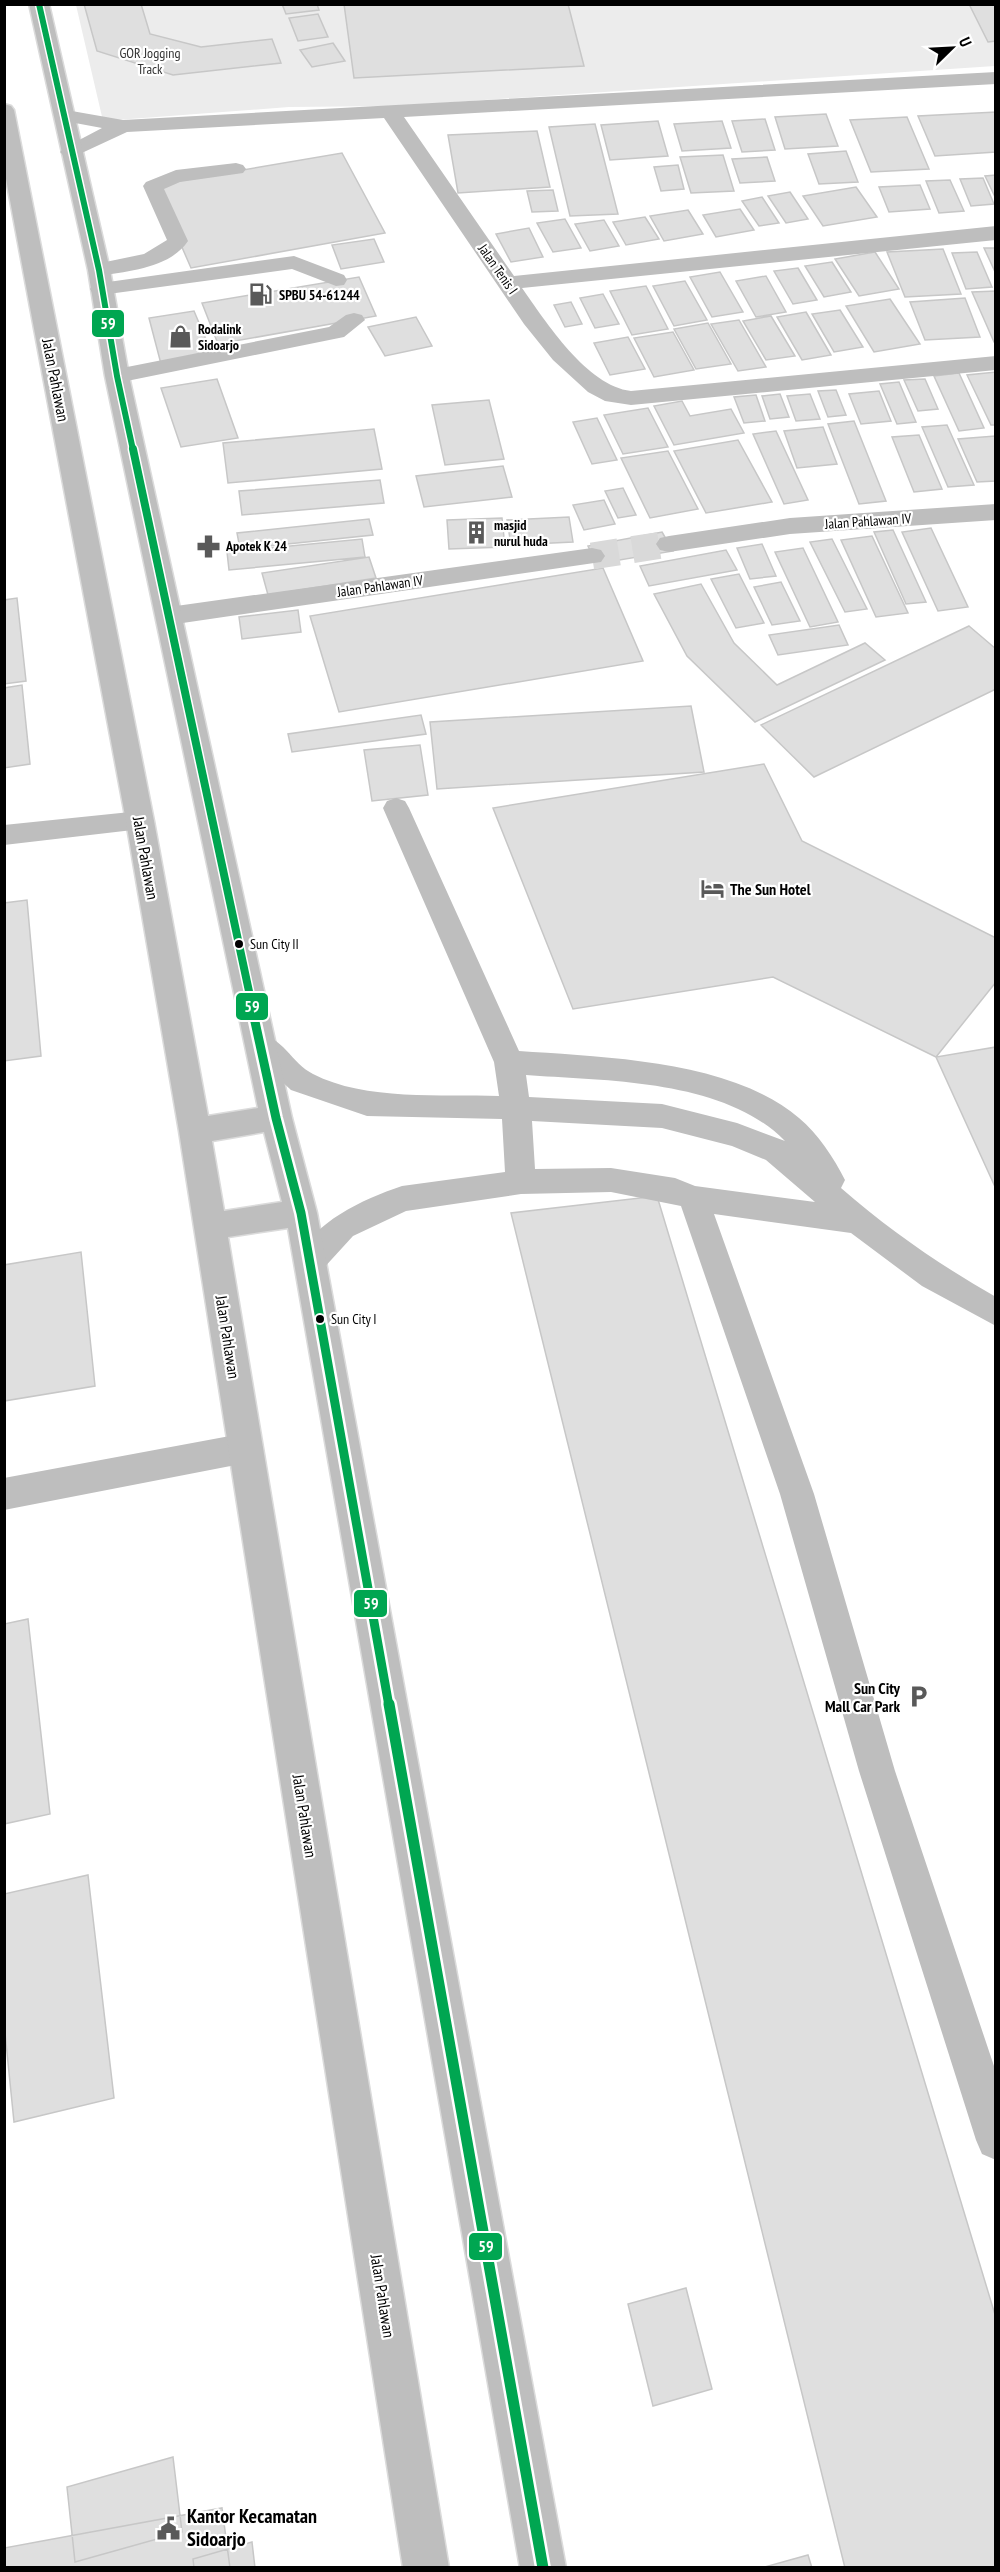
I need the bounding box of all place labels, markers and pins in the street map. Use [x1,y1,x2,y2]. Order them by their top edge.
fuel station icon: SPBU 54-61244 [248,282,274,308]
place label: SPBU 54-61244 [279,286,360,304]
place label: Rodalink Sidoarjo [198,320,242,354]
shop icon: Rodalink Sidoarjo [167,324,193,350]
place label: masjid nurul huda [494,516,548,550]
building icon: masjid nurul huda [463,520,489,546]
pharmacy icon: Apotek K 24 [195,533,221,559]
place label: Apotek K 24 [225,537,287,555]
hotel icon: The Sun Hotel [699,876,725,902]
place label: The Sun Hotel [730,879,811,899]
place label: Sun City II [250,935,299,953]
marker: Sun City II [233,938,245,950]
place label: Sun City I [331,1310,377,1328]
marker: Sun City I [314,1313,326,1325]
place label: Sun City Mall Car Park [825,1678,901,1716]
parking icon: Sun City Mall Car Park [905,1684,931,1710]
place label: Kantor Kecamatan Sidoarjo [187,2503,317,2552]
public building icon: Kantor Kecamatan Sidoarjo [156,2515,182,2541]

